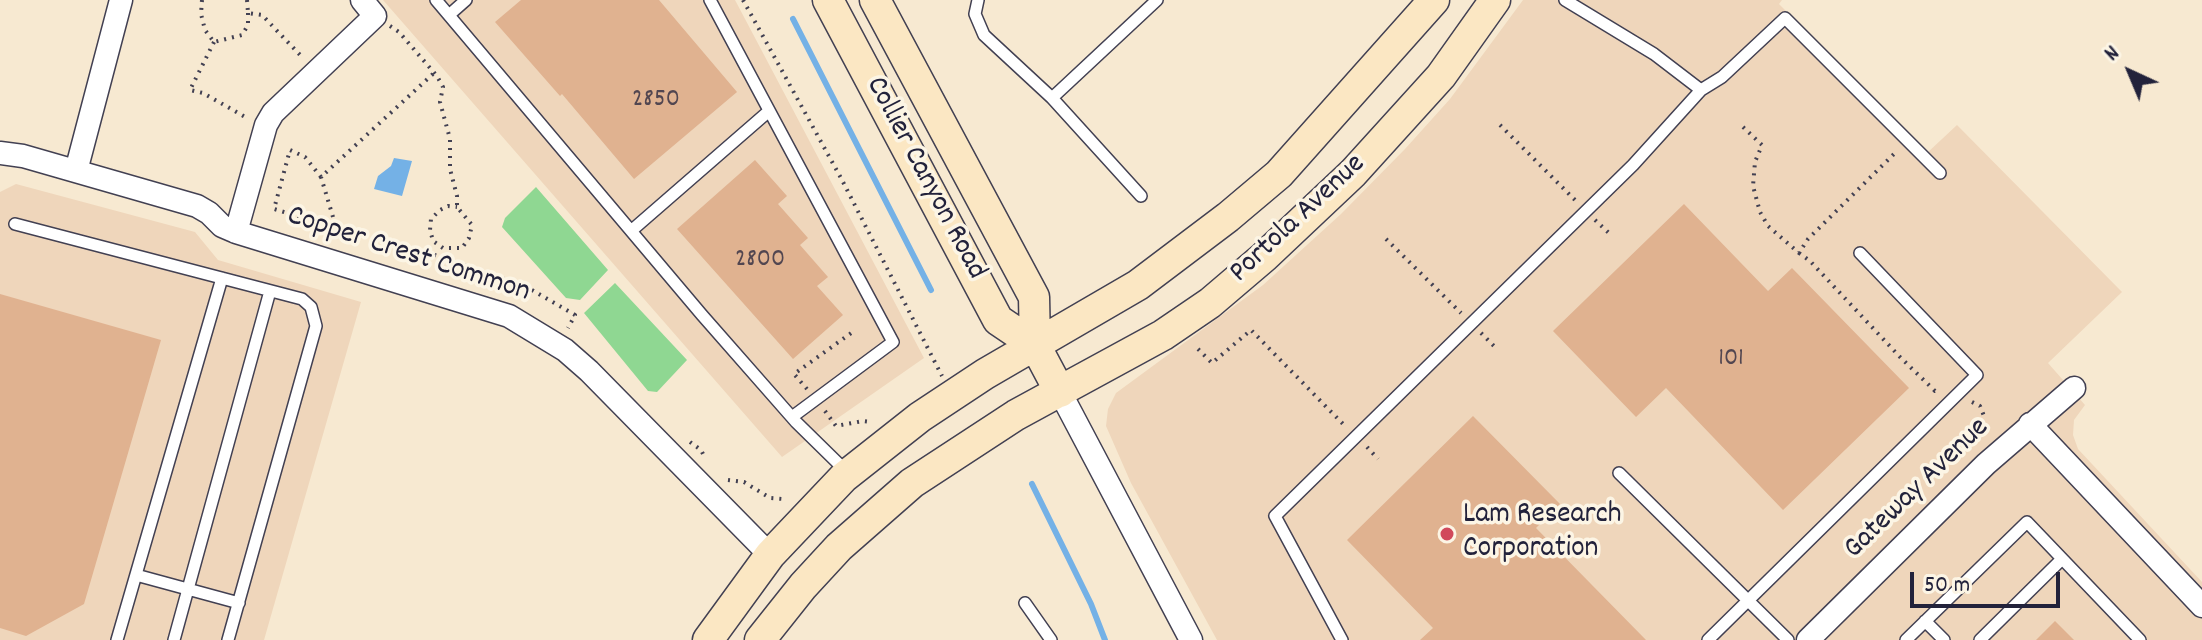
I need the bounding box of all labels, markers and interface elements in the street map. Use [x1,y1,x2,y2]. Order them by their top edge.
north arrow [2090,32,2170,112]
text: N [2098,39,2128,69]
street label: Collier Canyon Road [855,72,993,286]
house number: 2850 [632,85,680,117]
street label: Portola Avenue [1224,148,1374,292]
street label: Copper Crest Common [282,200,534,312]
house number: 2800 [735,245,785,277]
house number: 101 [1718,344,1744,376]
street label: Gateway Avenue [1838,412,1998,568]
place label: Lam Research Corporation [1463,499,1621,570]
marker: Lam Research Corporation [1438,525,1456,543]
scale bar [1914,556,2064,606]
text: 50 m [1924,569,1970,603]

